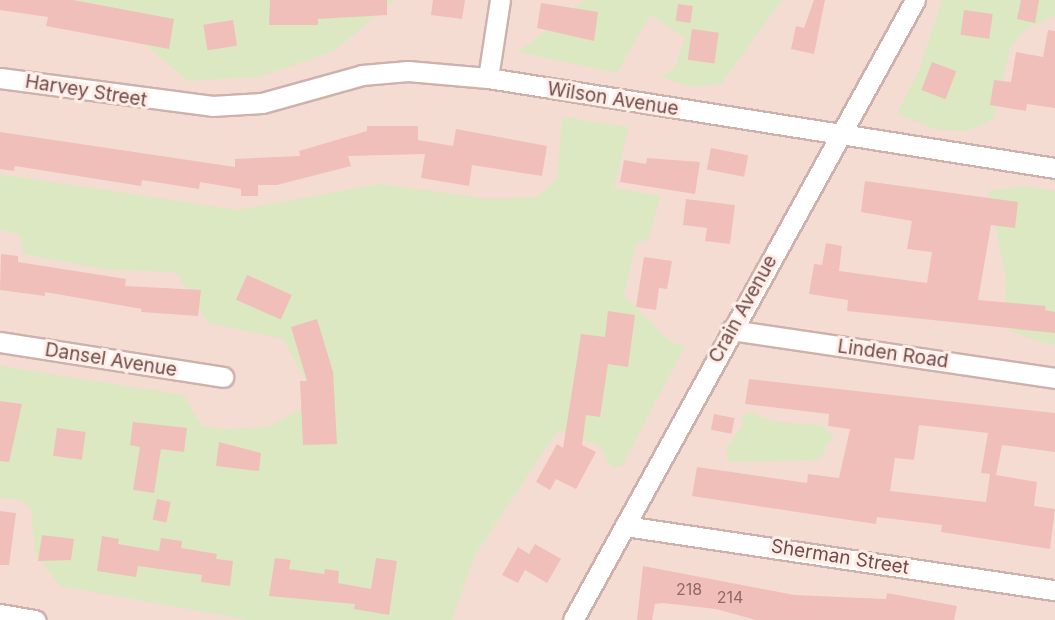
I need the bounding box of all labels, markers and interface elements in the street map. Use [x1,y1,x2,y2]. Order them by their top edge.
street label: Harvey Street [24,70,148,112]
street label: Wilson Avenue [546,77,680,121]
street label: Crain Avenue [704,251,782,367]
street label: Linden Road [836,335,950,373]
street label: Dansel Avenue [43,338,179,382]
street label: Sherman Street [769,535,911,579]
house number: 218 [676,579,702,599]
house number: 214 [717,587,743,607]

